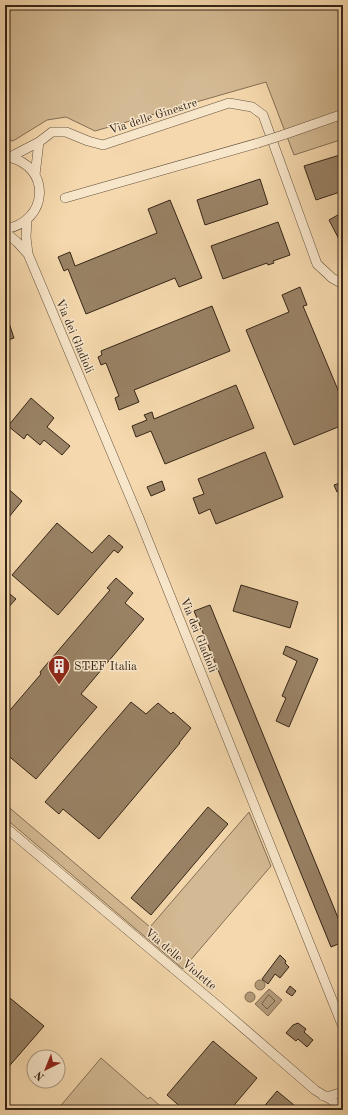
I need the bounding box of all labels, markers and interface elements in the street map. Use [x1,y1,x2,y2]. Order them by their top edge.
street label: Via delle Ginestre [108,97,199,137]
street label: Via dei Gladioli [53,297,95,375]
street label: Via dei Gladioli [178,596,219,674]
building icon: STEF Italia [46,653,72,686]
place label: STEF Italia [74,661,137,673]
street label: Via delle Violette [142,927,219,993]
north arrow [26,1049,66,1089]
text: N [33,1068,47,1082]

